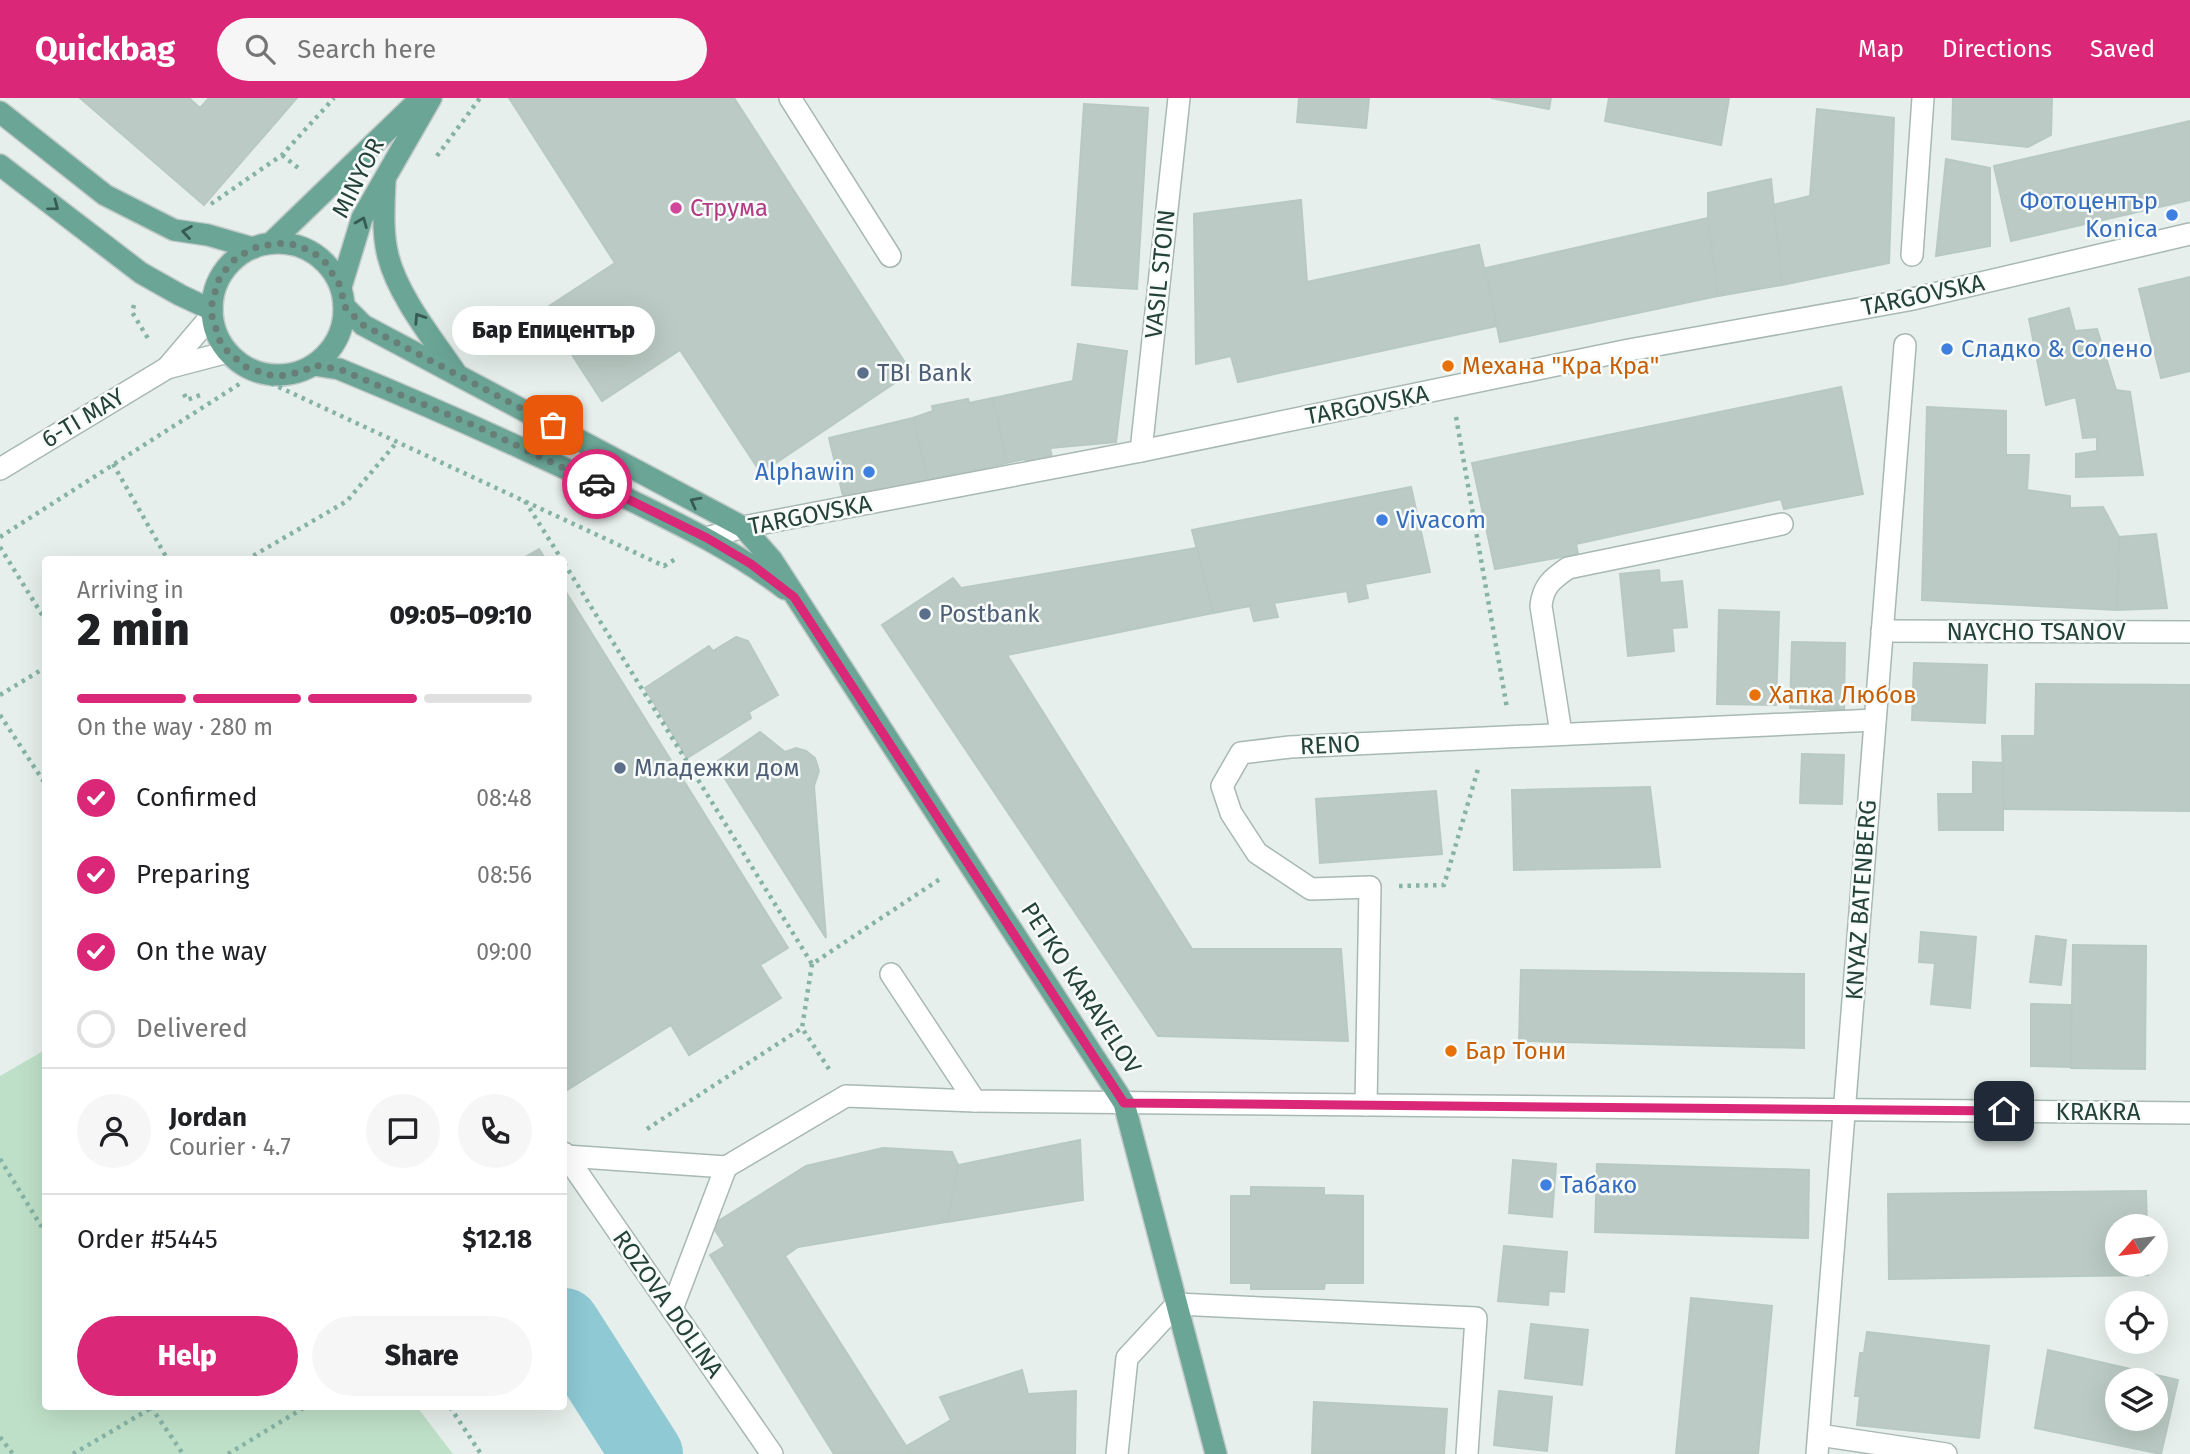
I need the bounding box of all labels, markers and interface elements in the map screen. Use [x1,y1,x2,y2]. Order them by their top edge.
search box [217,18,707,81]
text: Quickbag [35,29,175,69]
icon: search [241,30,279,68]
text: Search here [297,34,436,65]
text: Map [1858,35,1904,63]
text: Directions [1942,35,2052,63]
text: Saved [2090,35,2155,63]
street label: MINYOR [326,133,390,223]
place label: Фотоцентър Konica [2020,187,2158,243]
place label: Струма [690,194,768,222]
one-way arrow [47,198,59,210]
marker: Струма [668,200,684,216]
marker: Фотоцентър Konica [2164,207,2180,223]
street label: VASIL STOIN [1139,208,1181,340]
one-way arrow [353,217,367,229]
one-way arrow [181,225,193,240]
street label: TARGOVSKA [1859,268,1987,322]
callout: Бар Епицентър [452,306,654,355]
one-way arrow [415,313,428,326]
text: Бар Епицентър [472,316,635,344]
place label: Сладко & Солено [1961,335,2153,363]
marker: Сладко & Солено [1939,341,1955,357]
place label: Механа "Кра Кра" [1462,352,1659,380]
marker: Механа "Кра Кра" [1440,358,1456,374]
place label: TBI Bank [877,359,972,387]
marker: TBI Bank [855,365,871,381]
street label: TARGOVSKA [1303,379,1431,431]
street label: 6-TI MAY [37,382,130,454]
pin [523,395,583,455]
icon: bag [534,406,572,444]
courier [562,449,632,519]
place label: Alphawin [755,458,855,486]
marker: Alphawin [861,464,877,480]
icon: car [578,465,616,503]
street label: TARGOVSKA [746,489,874,541]
one-way arrow [690,496,702,510]
place label: Vivacom [1396,506,1486,534]
marker: Vivacom [1374,512,1390,528]
text: Arriving in [77,576,184,604]
text: 09:05–09:10 [389,600,532,631]
place label: Postbank [939,600,1040,628]
text: 2 min [77,602,190,657]
marker: Postbank [917,606,933,622]
street label: NAYCHO TSANOV [1946,618,2126,646]
place label: Хапка Любов [1769,681,1917,709]
marker: Хапка Любов [1747,687,1763,703]
text: On the way · 280 m [77,713,273,741]
street label: RENO [1299,729,1361,761]
place label: Младежки дом [634,754,800,782]
marker: Младежки дом [612,760,628,776]
icon: check [77,779,115,817]
text: Confirmed [136,782,257,813]
text: 08:48 [476,784,532,812]
street label: KNYAZ BATENBERG [1840,799,1882,1001]
icon: check [77,856,115,894]
text: Preparing [136,859,249,890]
text: 08:56 [477,861,532,889]
street label: PETKO KARAVELOV [1015,897,1147,1079]
icon: check [77,933,115,971]
text: On the way [136,936,267,967]
text: 09:00 [476,938,532,966]
text: Delivered [136,1013,248,1044]
place label: Бар Тони [1465,1037,1566,1065]
marker: Бар Тони [1443,1043,1459,1059]
pin [1974,1081,2034,1141]
icon: home [1985,1092,2023,1130]
button: person [77,1094,151,1168]
button: chat [366,1094,440,1168]
button: phone [458,1094,532,1168]
street label: KRAKRA [2056,1098,2141,1126]
text: Jordan [169,1102,247,1133]
text: Courier · 4.7 [169,1133,291,1161]
place label: Табако [1560,1171,1637,1199]
marker: Табако [1538,1177,1554,1193]
north arrow [2105,1214,2168,1278]
map controls [2105,1214,2168,1431]
text: Order #5445 [77,1224,218,1255]
text: $12.18 [462,1224,532,1255]
street label: ROZOVA DOLINA [607,1225,729,1383]
button: locate [2105,1291,2168,1354]
button: Help [77,1316,298,1396]
button: Share [312,1316,532,1396]
button: layers [2105,1368,2168,1431]

